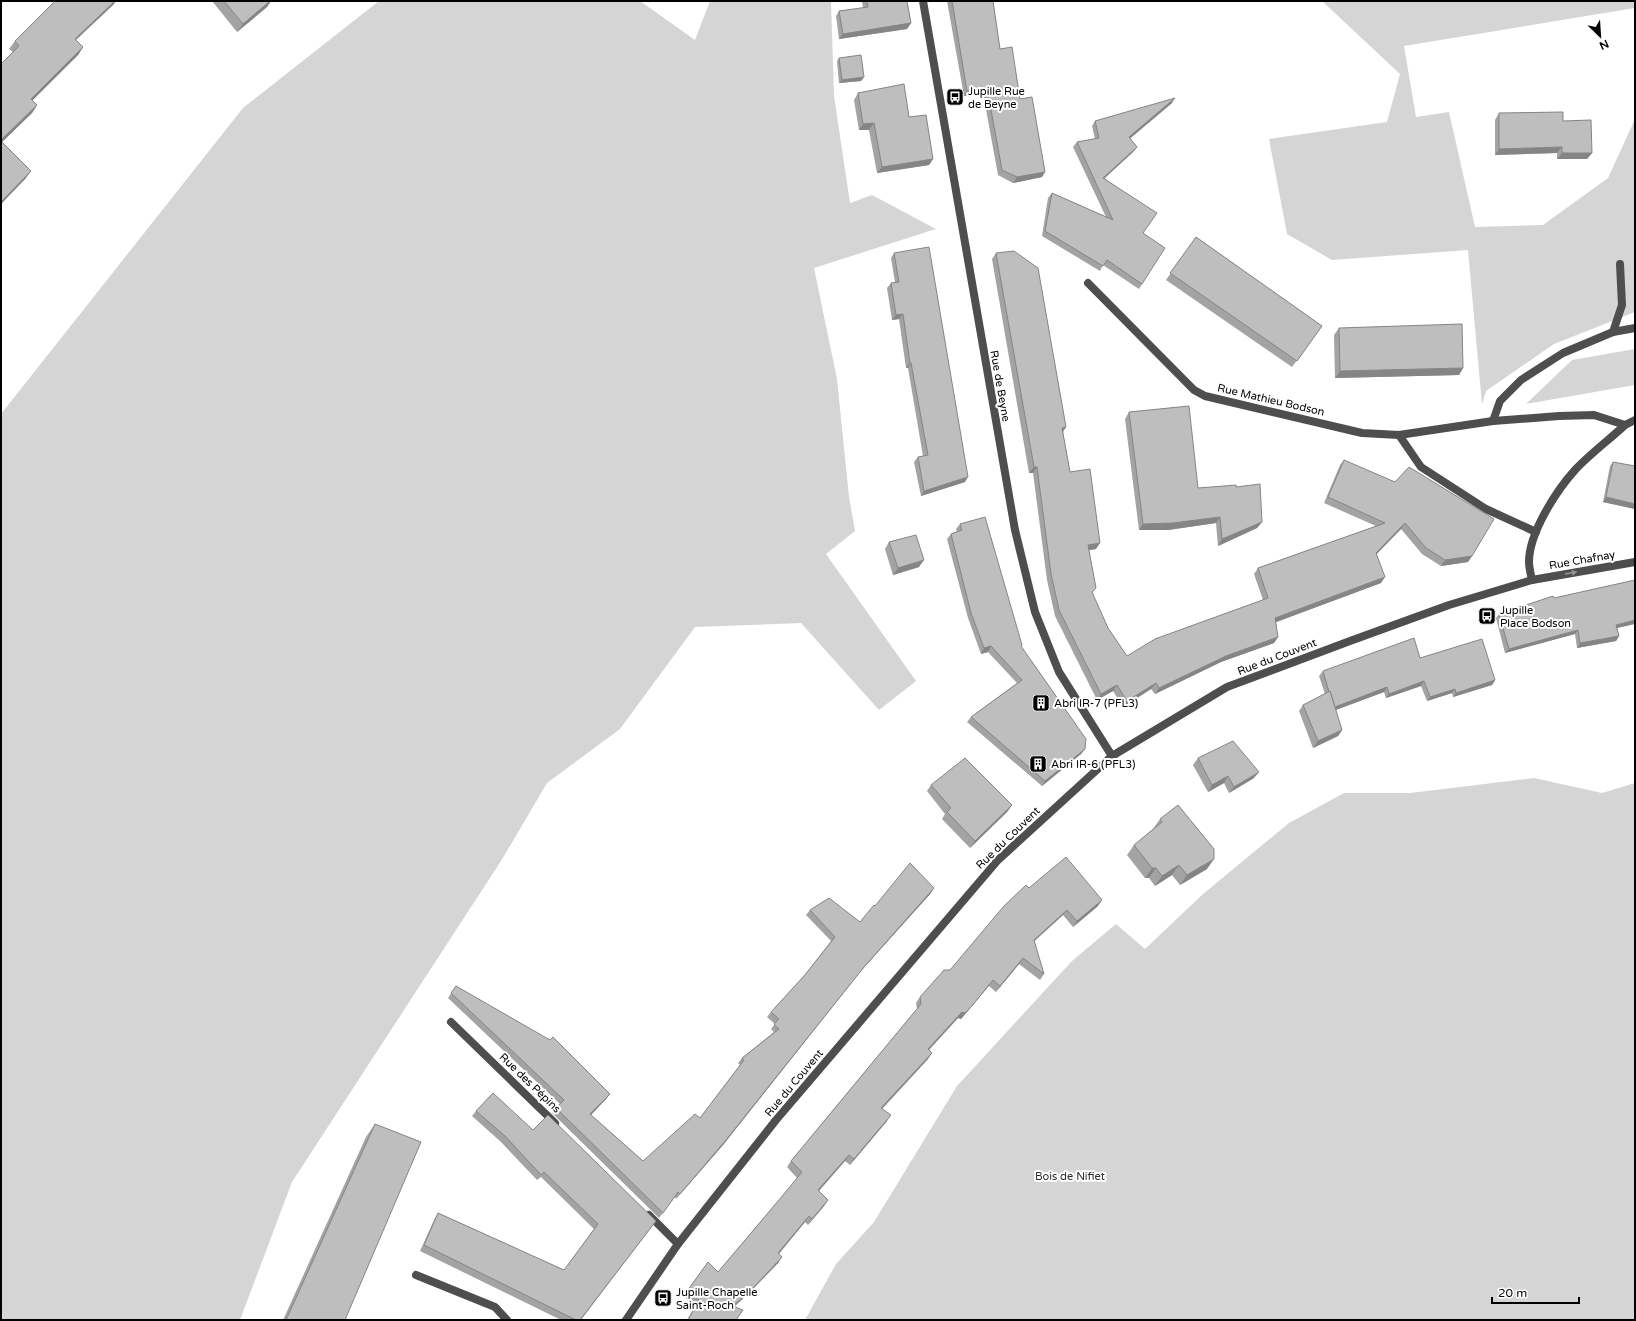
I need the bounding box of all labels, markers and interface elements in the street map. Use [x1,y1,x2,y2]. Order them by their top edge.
north arrow [1580,16,1620,56]
text: N [1597,37,1611,52]
place label: Jupille Rue de Beyne [968,85,1025,111]
bus stop icon: Jupille Rue de Beyne [945,87,965,107]
street label: Rue de Beyne [987,349,1013,423]
street label: Rue Mathieu Bodson [1216,381,1326,419]
street label: Rue Chafnay [1548,548,1616,572]
one-way arrow [1565,570,1577,576]
place label: Jupille Place Bodson [1500,604,1571,630]
bus stop icon: Jupille Place Bodson [1477,606,1497,626]
street label: Rue du Couvent [1236,636,1318,678]
building icon: Abri IR-7 (PFL3) [1031,693,1051,713]
place label: Abri IR-7 (PFL3) [1054,697,1138,710]
building icon: Abri IR-6 (PFL3) [1028,754,1048,774]
place label: Abri IR-6 (PFL3) [1051,758,1136,771]
street label: Rue du Couvent [973,804,1043,872]
street label: Rue du Couvent [762,1047,826,1119]
street label: Rue des Pépins [497,1051,563,1115]
park label: Bois de Nifiet [1035,1170,1105,1183]
scale bar [1492,1279,1579,1305]
place label: Jupille Chapelle Saint-Roch [676,1286,757,1312]
text: 20 m [1498,1286,1527,1300]
bus stop icon: Jupille Chapelle Saint-Roch [653,1288,673,1308]

